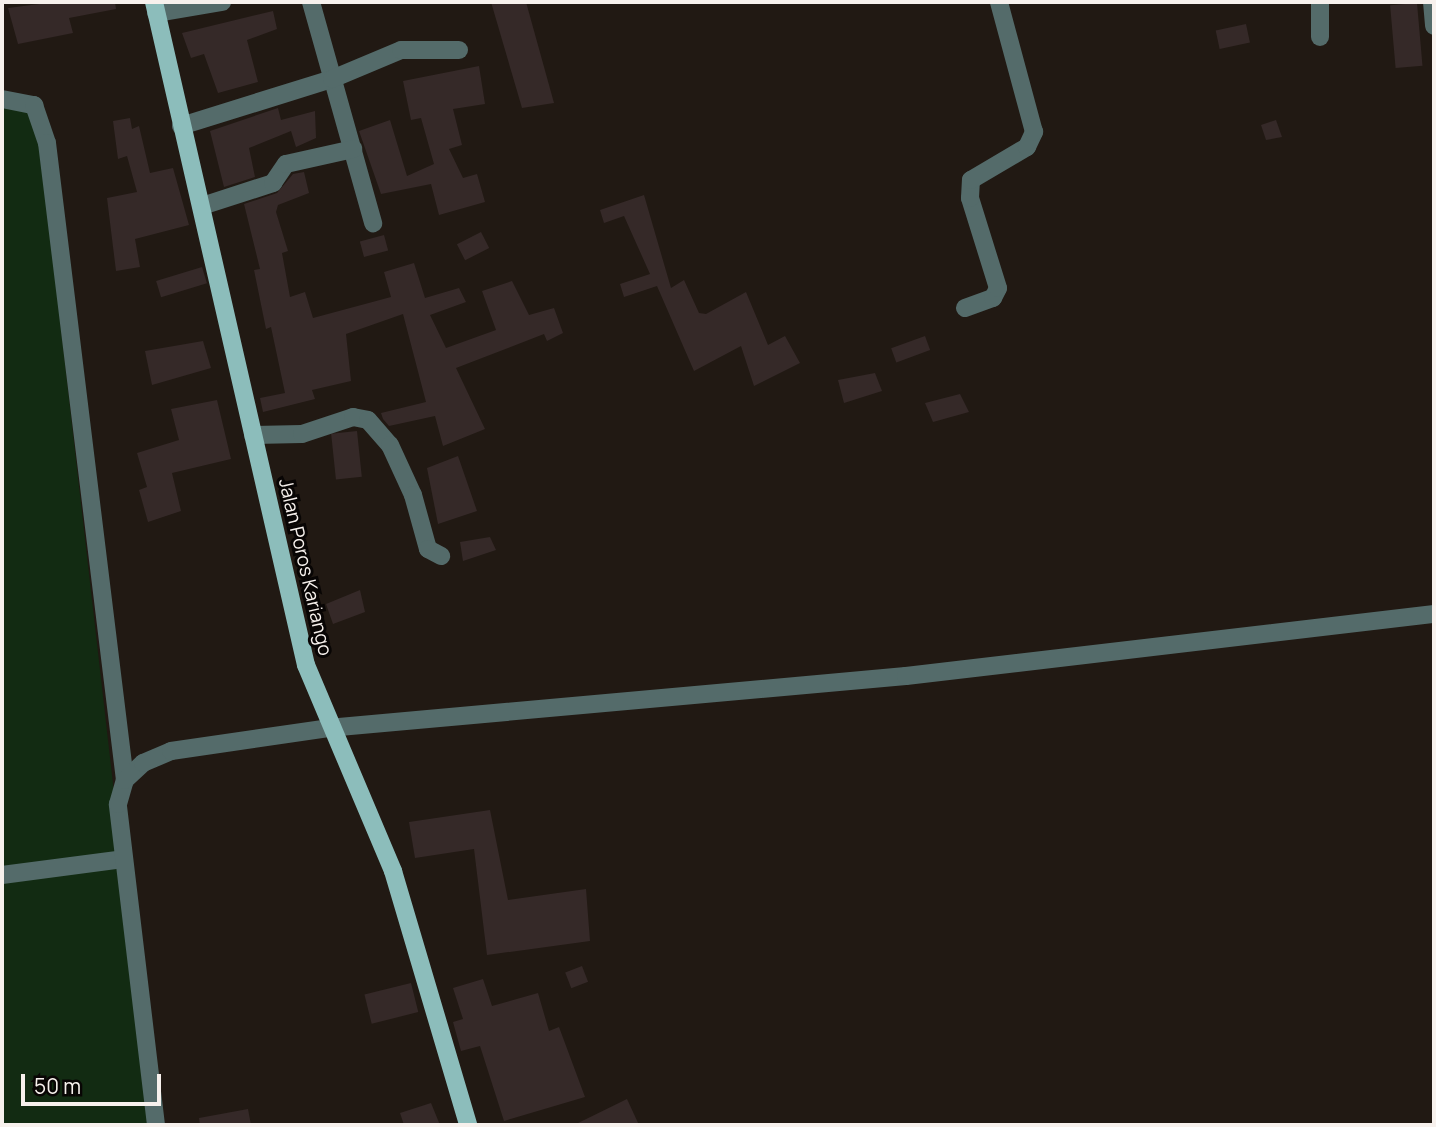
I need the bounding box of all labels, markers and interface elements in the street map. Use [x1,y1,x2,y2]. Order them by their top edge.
street label: Jalan Poros Kariango [274,476,336,658]
scale bar [24,1060,164,1104]
text: 50 m [34,1072,81,1100]

